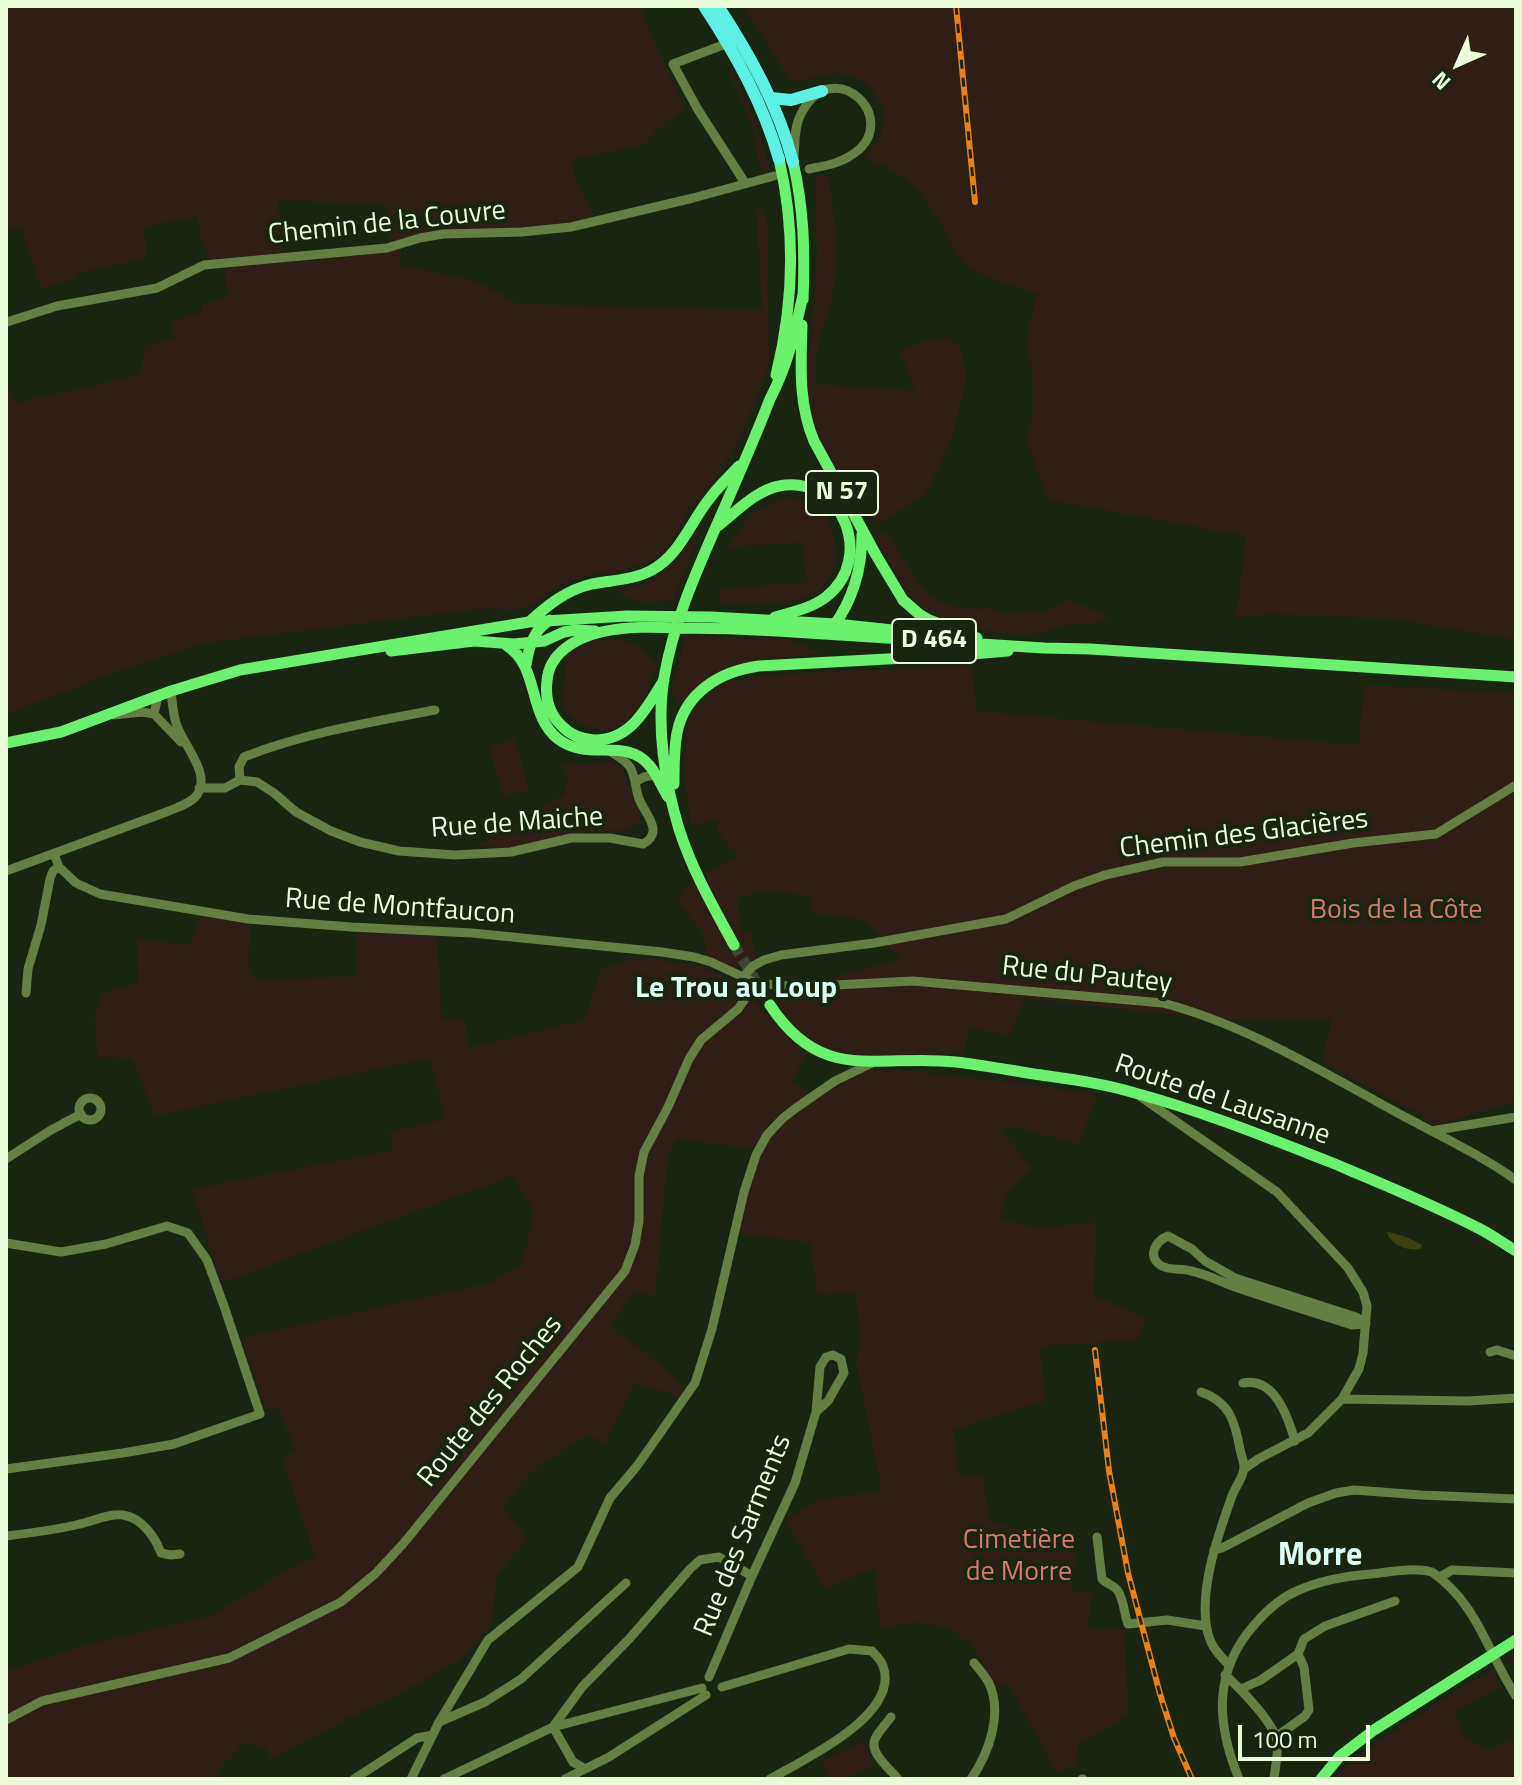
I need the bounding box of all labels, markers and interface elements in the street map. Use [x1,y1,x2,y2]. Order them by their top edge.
north arrow [1418,24,1498,104]
text: N [1424,64,1458,98]
street label: Chemin de la Couvre [267,195,507,253]
road number: N 57 [806,471,878,515]
road number: D 464 [892,619,976,663]
street label: Rue de Maiche [430,801,604,847]
street label: Chemin des Glacières [1118,803,1370,867]
street label: Rue de Montfaucon [284,883,516,933]
park label: Bois de la Côte [1310,894,1482,928]
street label: Rue du Pautey [1000,950,1174,1002]
district label: Le Trou au Loup [635,972,837,1008]
street label: Route de Lausanne [1110,1048,1334,1154]
street label: Route des Roches [412,1309,570,1495]
street label: Rue des Sarments [688,1430,800,1642]
park label: Cimetière de Morre [963,1524,1075,1590]
district label: Morre [1278,1538,1362,1576]
scale bar [1242,1709,1374,1759]
text: 100 m [1252,1721,1318,1757]

